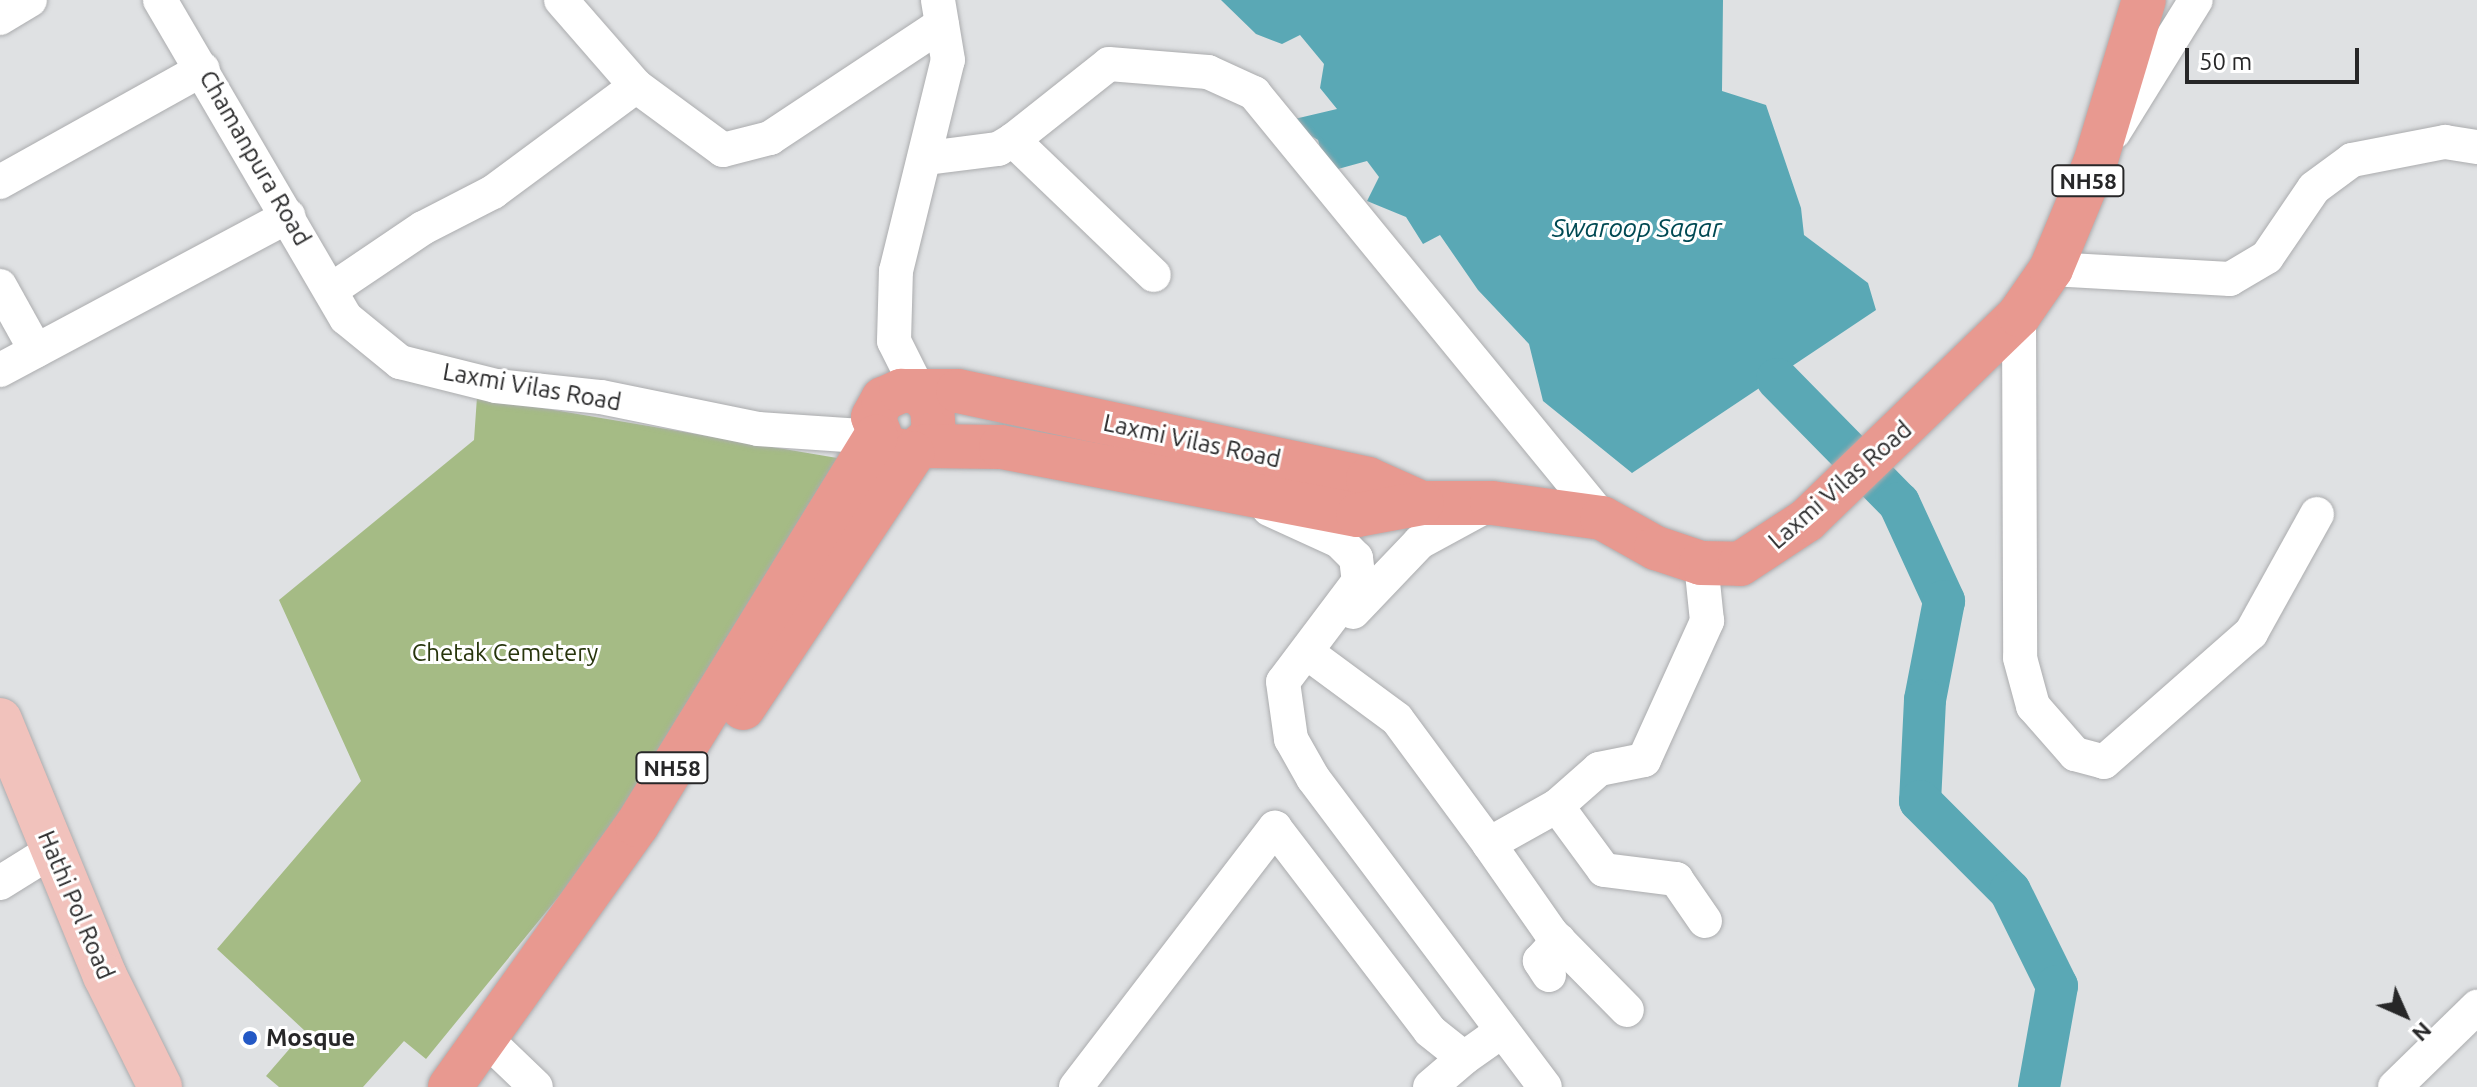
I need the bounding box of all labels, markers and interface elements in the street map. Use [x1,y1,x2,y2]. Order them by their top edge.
scale bar [2189,32,2363,82]
text: 50 m [2199,48,2252,75]
street label: Chamanpura Road [193,65,317,251]
road number: NH58 [2050,163,2126,199]
water label: Swaroop Sagar [1552,212,1722,244]
street label: Laxmi Vilas Road [441,357,623,417]
street label: Laxmi Vilas Road [1101,408,1283,474]
street label: Laxmi Vilas Road [1762,415,1918,555]
park label: Chetak Cemetery [412,639,598,667]
road number: NH58 [634,750,710,786]
street label: Hathi Pol Road [32,826,120,984]
north arrow [2365,975,2445,1055]
text: N [2408,1018,2437,1047]
place label: Mosque [266,1024,355,1052]
marker: Mosque [241,1029,259,1047]

